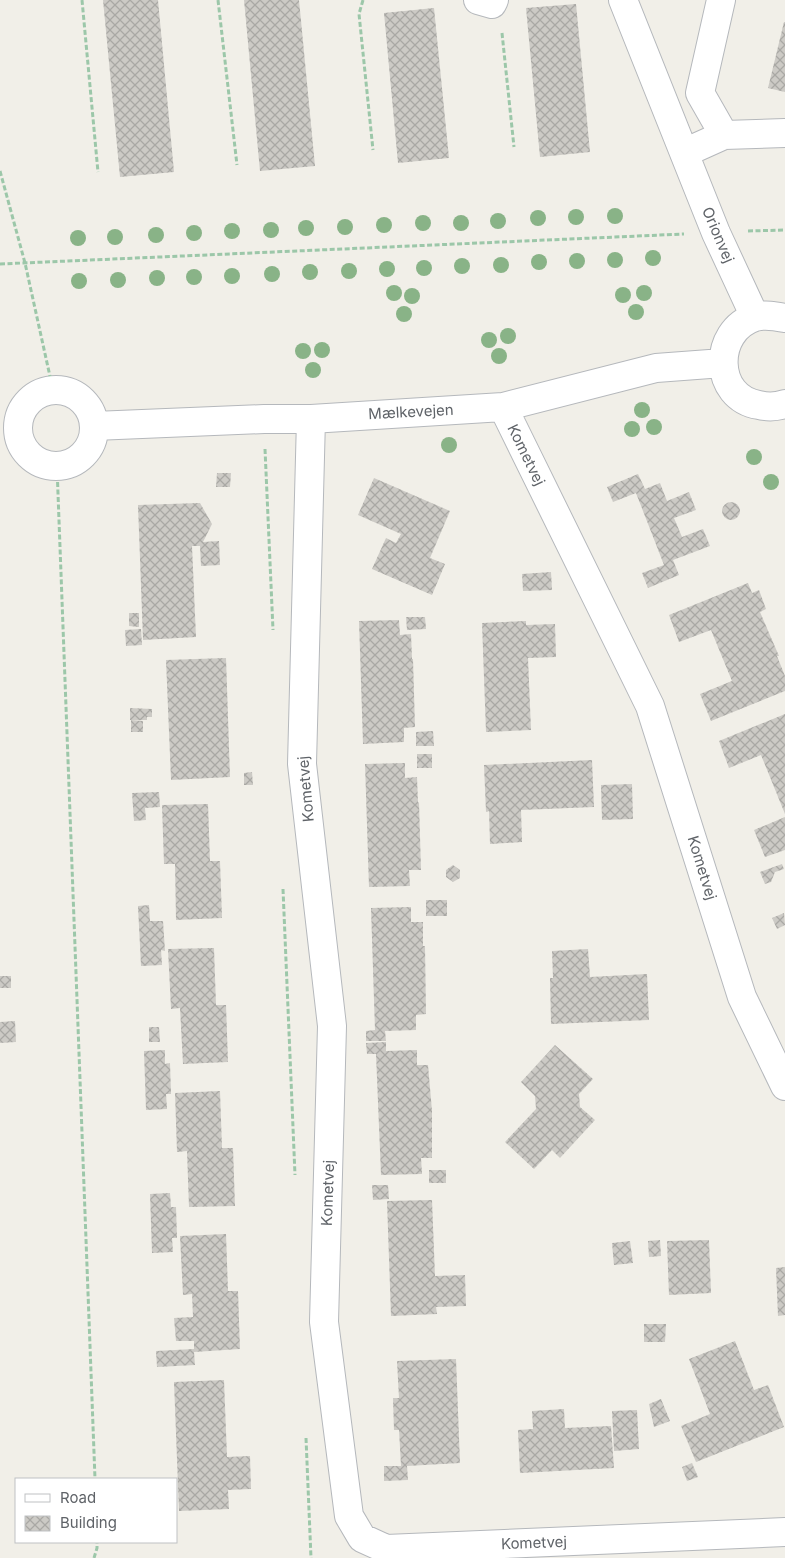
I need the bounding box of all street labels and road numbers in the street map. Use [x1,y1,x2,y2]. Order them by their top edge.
street label: Orionvej [698,204,739,266]
street label: Mælkevejen [368,400,454,423]
street label: Kometvej [503,421,549,489]
street label: Kometvej [293,755,318,823]
street label: Kometvej [684,833,721,902]
street label: Kometvej [317,1160,338,1226]
street label: Kometvej [501,1532,567,1553]

